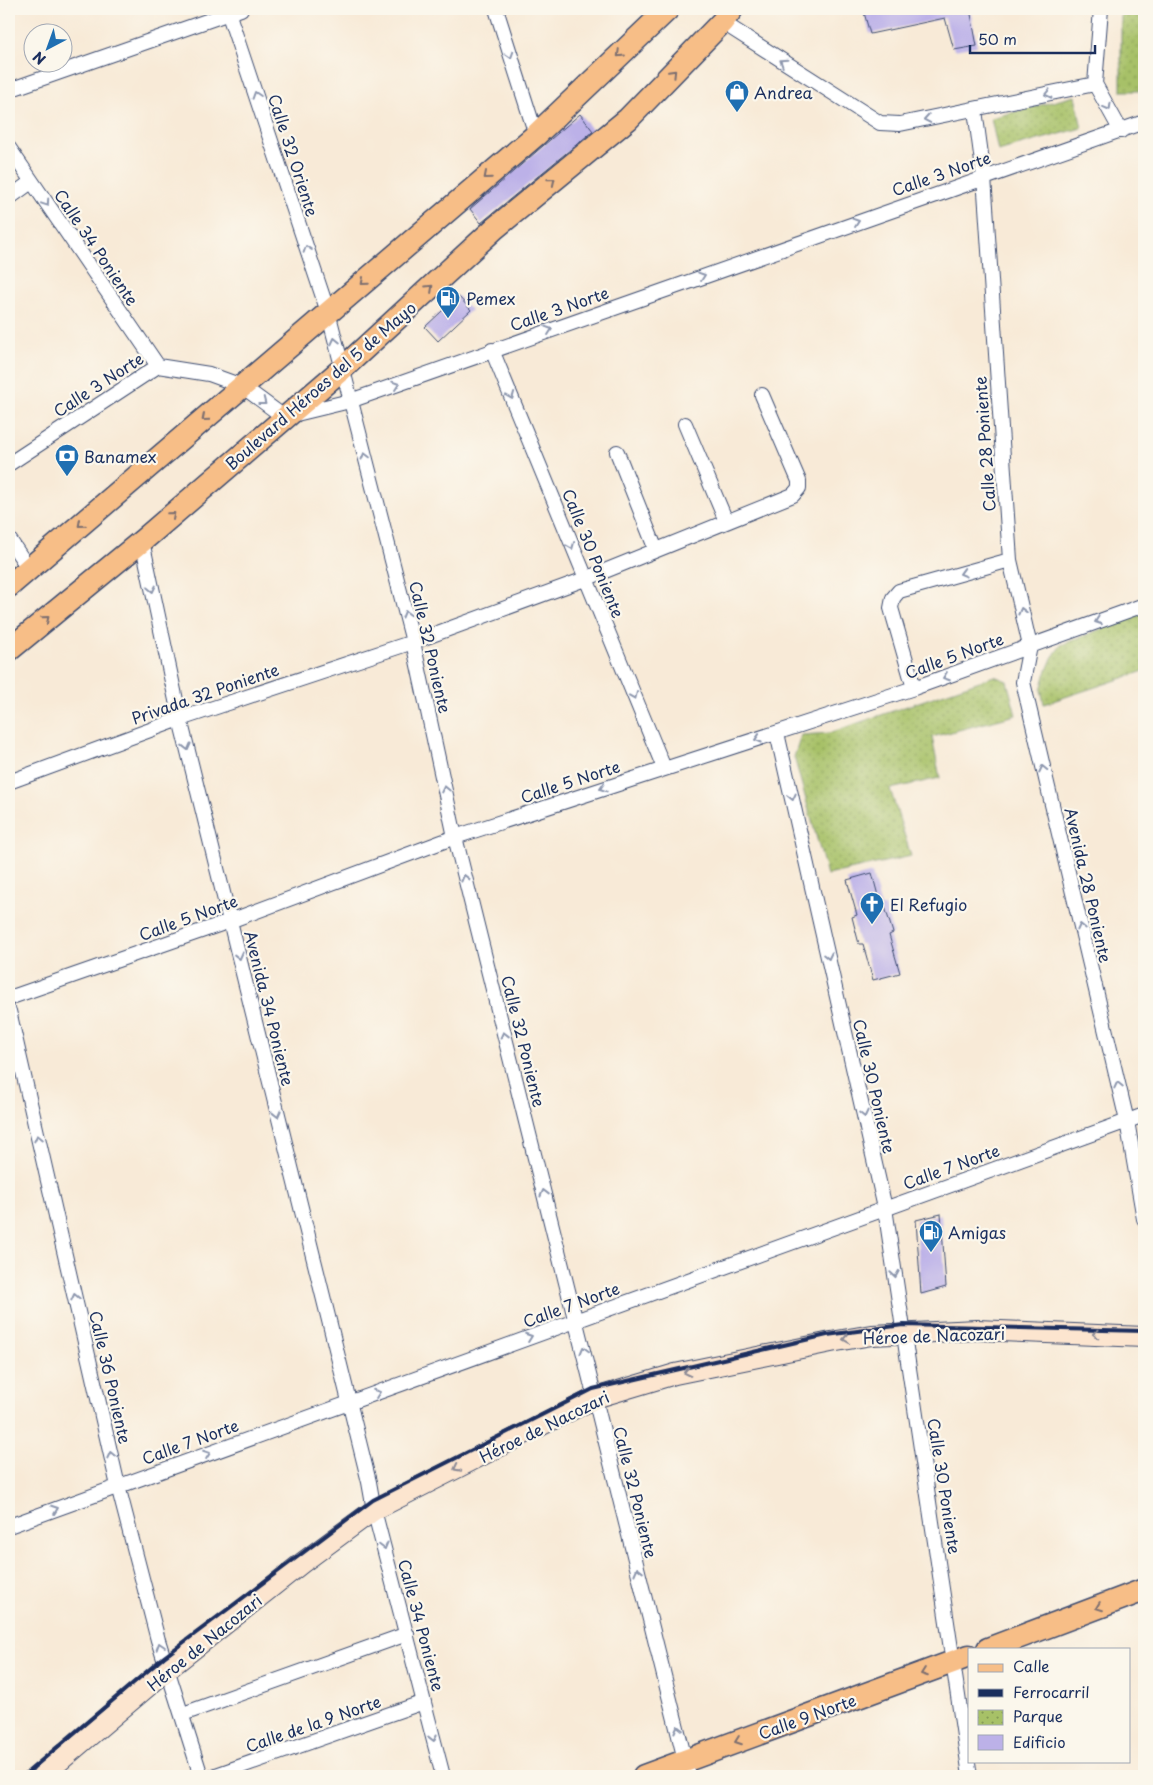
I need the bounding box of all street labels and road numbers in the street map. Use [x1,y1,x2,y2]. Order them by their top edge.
street label: Calle 32 Oriente [263,91,325,220]
street label: Calle 3 Norte [888,145,994,201]
street label: Calle 34 Poniente [49,184,145,310]
street label: Calle 3 Norte [506,280,612,336]
street label: Boulevard Héroes del 5 de Mayo [219,295,421,475]
street label: Calle 3 Norte [48,346,148,422]
street label: Calle 28 Poniente [967,375,1001,512]
street label: Calle 30 Poniente [557,485,631,621]
street label: Calle 32 Poniente [404,579,458,716]
street label: Calle 5 Norte [901,626,1007,684]
street label: Privada 32 Poniente [128,656,282,730]
street label: Calle 5 Norte [517,754,623,808]
street label: Avenida 28 Poniente [1059,805,1119,965]
street label: Calle 5 Norte [135,888,241,946]
street label: Avenida 34 Poniente [239,928,301,1088]
street label: Calle 32 Poniente [496,973,552,1110]
street label: Calle 30 Poniente [848,1016,902,1156]
street label: Calle 7 Norte [899,1137,1003,1195]
street label: Calle 7 Norte [519,1275,623,1333]
street label: Calle 36 Poniente [84,1308,138,1446]
street label: Héroe de Nacozari [863,1321,1005,1349]
street label: Héroe de Nacozari [475,1384,613,1468]
street label: Calle 7 Norte [138,1412,242,1470]
street label: Calle 30 Poniente [922,1416,968,1556]
street label: Calle 32 Poniente [608,1424,664,1561]
street label: Calle 34 Poniente [393,1556,451,1694]
street label: Héroe de Nacozari [141,1588,267,1696]
street label: Calle 9 Norte [755,1687,859,1745]
street label: Calle de la 9 Norte [242,1689,384,1757]

